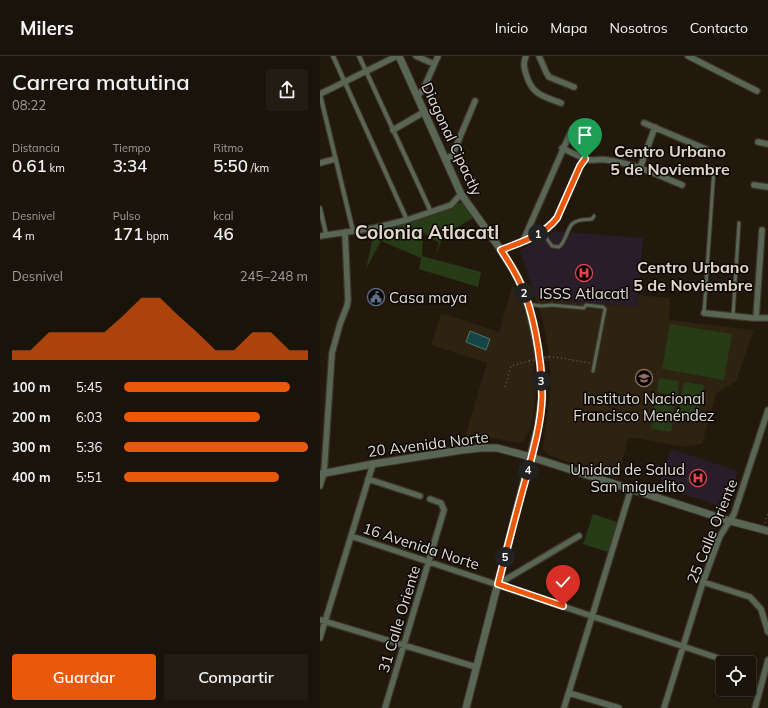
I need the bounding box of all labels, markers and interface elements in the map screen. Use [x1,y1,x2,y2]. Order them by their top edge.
text: Milers [20,16,74,40]
text: Inicio [495,19,528,37]
text: Mapa [550,19,588,37]
text: Nosotros [610,19,668,37]
text: Contacto [690,19,748,37]
text: Carrera matutina [12,68,190,96]
button: share [266,69,308,111]
street label: Diagonal Cipactly [417,79,487,199]
text: 08:22 [12,97,46,113]
pin [568,118,602,159]
icon: arrive [574,124,596,146]
text: Distancia [12,141,60,155]
text: Tiempo [113,141,150,155]
text: Ritmo [213,141,243,155]
district label: Centro Urbano 5 de Noviembre [610,141,730,179]
text: 0.61 [12,155,47,176]
text: 3:34 [113,155,147,176]
text: 5:50 [213,155,248,176]
text: km [47,161,65,175]
text: /km [248,161,269,175]
text: Desnivel [12,209,55,223]
text: Pulso [113,209,140,223]
text: kcal [213,209,233,223]
district label: Colonia Atlacatl [355,220,499,244]
text: 4 [12,223,22,244]
text: 171 [113,223,143,244]
text: 46 [213,223,234,244]
pin: 1 [528,224,548,244]
text: 1 [535,227,541,241]
text: m [22,229,35,243]
text: bpm [143,229,169,243]
district label: Centro Urbano 5 de Noviembre [633,257,753,295]
hospital icon: ISSS Atlacatl [574,263,594,283]
text: Desnivel [12,268,63,284]
text: 245–248 m [240,268,308,284]
pin: 2 [514,283,534,303]
place label: ISSS Atlacatl [539,284,629,303]
text: 2 [521,286,527,300]
public building icon: Casa maya [366,287,386,307]
place label: Casa maya [389,288,467,307]
school or university icon: Instituto Nacional Francisco Menéndez [634,368,654,388]
pin: 3 [531,371,551,391]
text: 3 [538,374,544,388]
text: 100 m [12,379,51,395]
text: 5:45 [76,379,102,395]
place label: Instituto Nacional Francisco Menéndez [573,389,715,425]
text: 200 m [12,409,51,425]
text: 6:03 [76,409,102,425]
street label: 20 Avenida Norte [366,427,490,461]
text: 300 m [12,439,51,455]
text: 5:36 [76,439,102,455]
pin: 4 [518,460,538,480]
place label: Unidad de Salud San miguelito [570,460,685,496]
text: 4 [525,463,531,477]
hospital icon: Unidad de Salud San miguelito [688,468,708,488]
text: 400 m [12,469,51,485]
text: 5:51 [76,469,102,485]
street label: 25 Calle Oriente [682,476,742,586]
street label: 16 Avenida Norte [360,518,482,574]
pin: 5 [495,547,515,567]
text: 5 [502,550,508,564]
street label: 31 Calle Oriente [374,563,424,675]
pin [546,565,580,606]
icon: check [552,571,574,593]
button: Guardar [12,654,156,700]
button: Compartir [164,654,308,700]
map controls [716,656,756,696]
button: locate [716,656,756,696]

